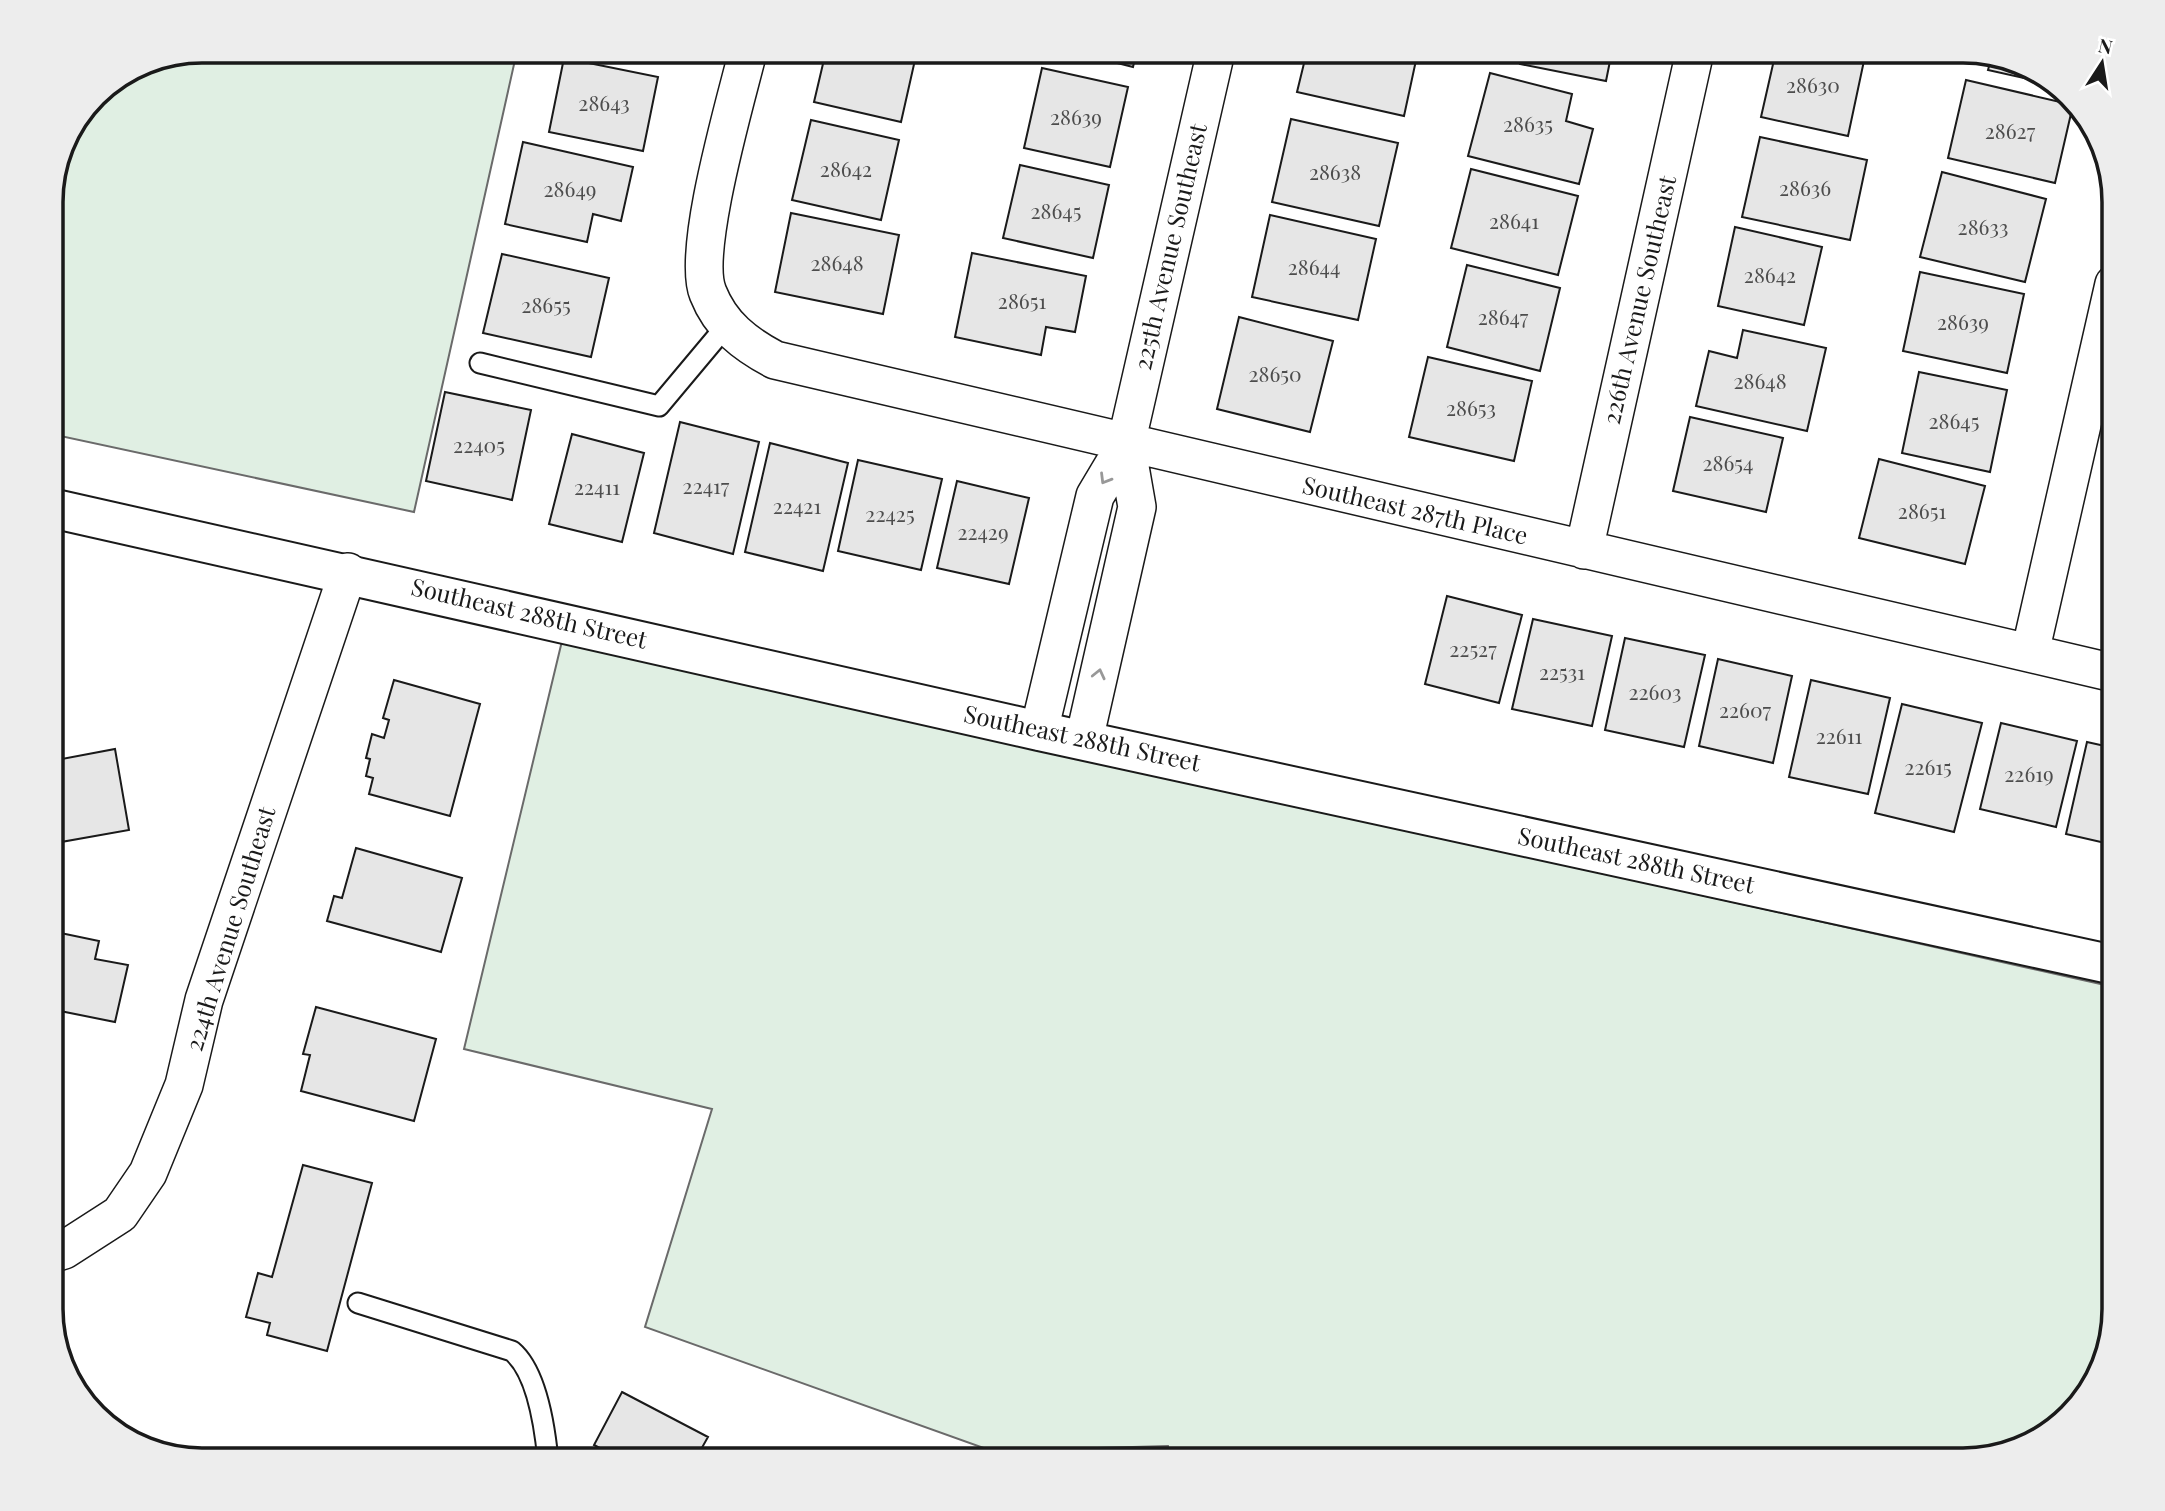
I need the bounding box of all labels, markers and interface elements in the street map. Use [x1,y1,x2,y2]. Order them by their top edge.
north arrow [2067,28,2137,98]
text: N [2096,31,2115,60]
house number: 28630 [1786,70,1840,98]
house number: 28643 [578,88,630,116]
house number: 28639 [1050,102,1102,130]
house number: 28635 [1503,109,1553,137]
house number: 28627 [1985,116,2036,144]
street label: 225th Avenue Southeast [1125,120,1213,373]
house number: 28642 [820,154,872,182]
house number: 28638 [1309,157,1361,185]
street label: 226th Avenue Southeast [1594,172,1682,427]
house number: 28636 [1779,173,1831,201]
house number: 28649 [544,174,596,202]
house number: 28645 [1031,196,1081,224]
house number: 28641 [1489,206,1539,234]
house number: 28633 [1958,212,2008,240]
house number: 28648 [810,248,864,276]
house number: 28644 [1288,252,1340,280]
house number: 28642 [1744,260,1796,288]
house number: 28651 [998,286,1046,314]
house number: 28655 [521,290,571,318]
house number: 28647 [1478,302,1529,330]
house number: 28639 [1937,307,1989,335]
house number: 28650 [1248,359,1302,387]
house number: 28648 [1733,366,1787,394]
house number: 28653 [1446,393,1496,421]
house number: 28645 [1929,406,1979,434]
house number: 22405 [453,430,505,458]
house number: 28654 [1703,448,1753,476]
street label: Southeast 287th Place [1300,468,1531,551]
house number: 22417 [683,471,730,499]
house number: 22411 [574,472,620,500]
one-way arrow [1100,472,1113,485]
house number: 22421 [773,491,821,519]
house number: 28651 [1898,496,1946,524]
house number: 22425 [865,499,915,527]
house number: 22429 [957,517,1009,545]
street label: Southeast 288th Street [408,569,651,655]
house number: 22527 [1449,634,1497,662]
house number: 22531 [1539,657,1585,685]
one-way arrow [1091,668,1105,680]
house number: 22603 [1628,677,1682,705]
house number: 22607 [1719,695,1772,723]
street label: Southeast 288th Street [961,696,1204,778]
house number: 22611 [1816,721,1862,749]
house number: 22615 [1904,752,1952,780]
house number: 22619 [2004,759,2054,787]
street label: 224th Avenue Southeast [177,802,282,1054]
street label: Southeast 288th Street [1515,818,1758,900]

